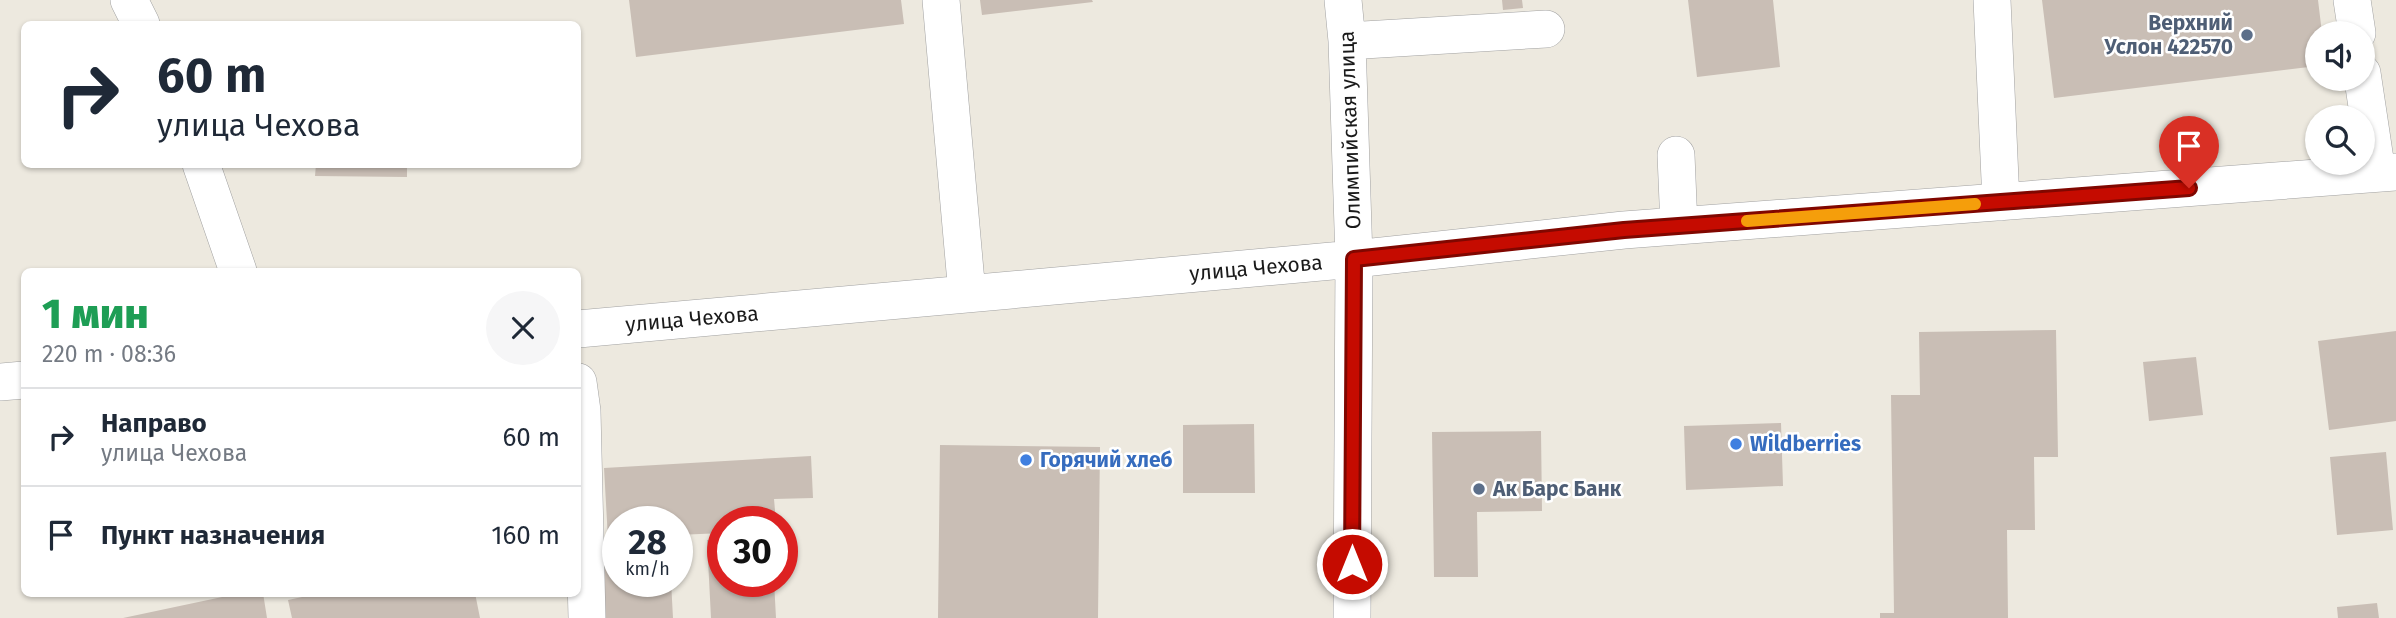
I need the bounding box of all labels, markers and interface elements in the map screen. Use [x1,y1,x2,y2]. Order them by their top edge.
place label: Верхний Услон 422570 [2103,10,2233,60]
map controls [2305,21,2375,175]
button: sound [2305,21,2375,91]
marker: Верхний Услон 422570 [2239,27,2255,43]
street label: Олимпийская улица [1334,30,1366,230]
text: 60 m [157,46,266,105]
icon: right [42,49,133,140]
button: search [2305,105,2375,175]
text: улица Чехова [157,106,360,144]
pin [2159,116,2219,188]
icon: arrive [2170,127,2208,165]
street label: улица Чехова [1188,249,1324,287]
text: 1 мин [42,289,149,339]
button: close [486,291,560,365]
street label: улица Чехова [624,300,760,338]
text: 220 m · 08:36 [42,340,176,368]
text: Направо [101,408,207,439]
icon: right [42,418,80,456]
text: 60 m [502,422,560,453]
place label: Wildberries [1750,431,1861,457]
marker: Wildberries [1728,436,1744,452]
text: улица Чехова [101,439,247,467]
place label: Горячий хлеб [1040,447,1173,473]
marker: Горячий хлеб [1018,452,1034,468]
place label: Ак Барс Банк [1492,476,1622,502]
marker: Ак Барс Банк [1471,481,1487,497]
speed limit sign: 30 [707,506,798,597]
icon: arrive [42,516,80,554]
text: Пункт назначения [101,520,325,551]
text: 160 m [491,520,560,551]
text: 28 [628,521,667,563]
position arrow [1315,527,1389,601]
text: km/h [625,558,670,580]

